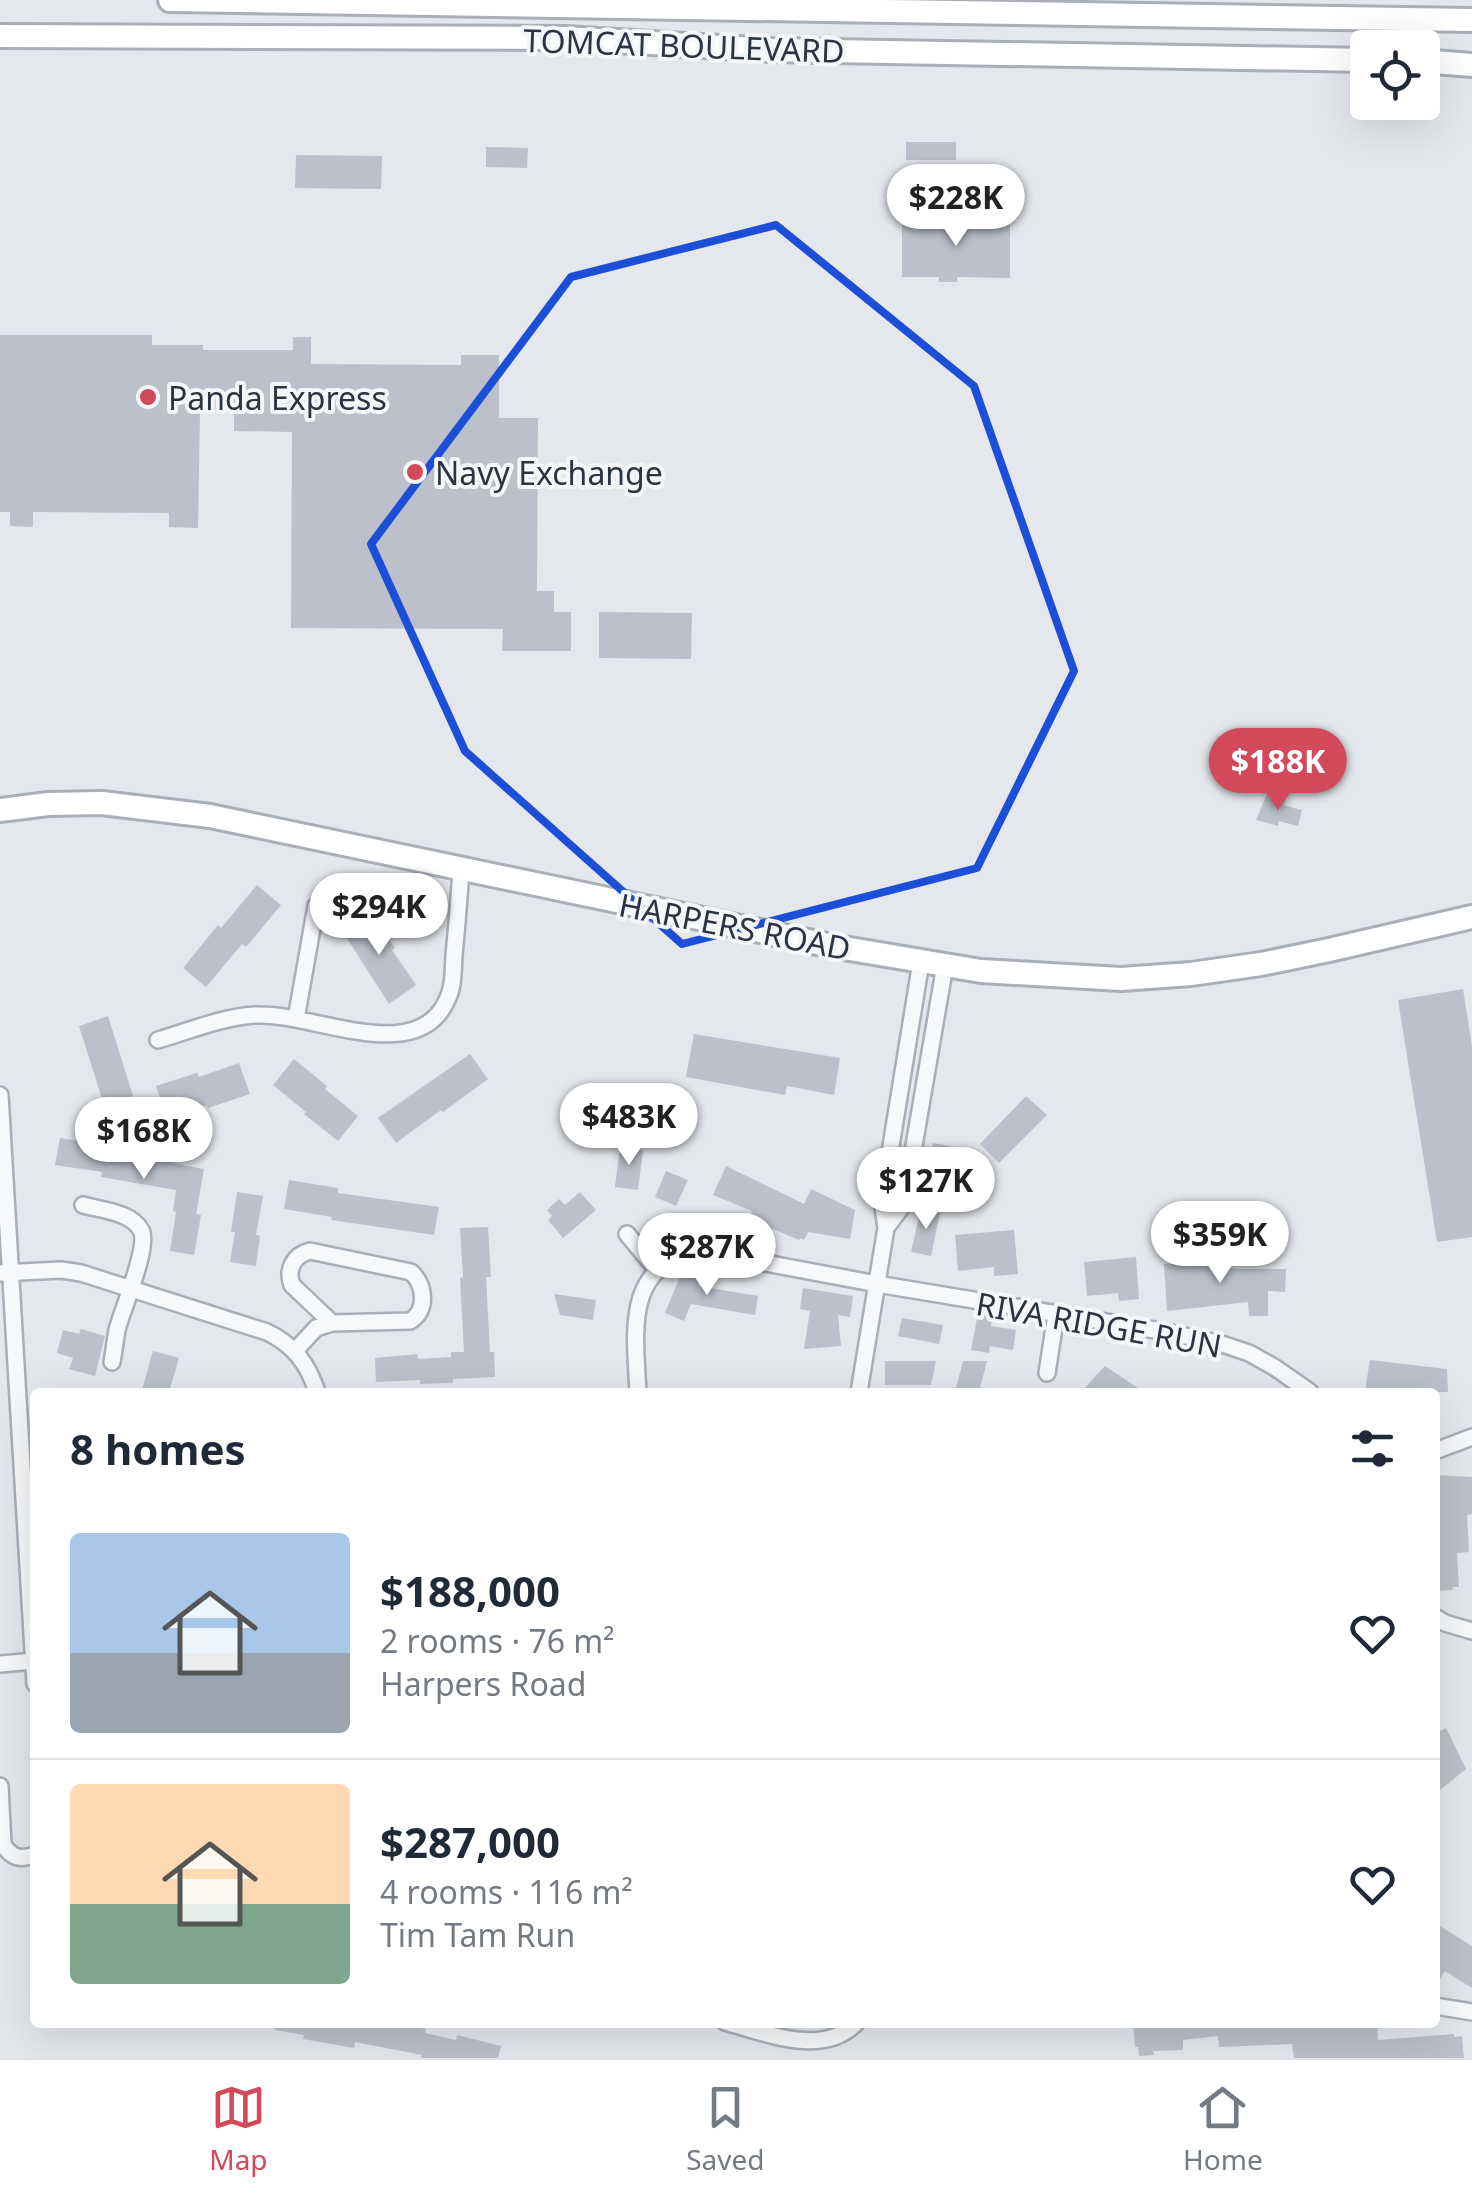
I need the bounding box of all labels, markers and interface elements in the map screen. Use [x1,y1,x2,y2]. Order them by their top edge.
street label: TOMCAT BOULEVARD [523,18,845,72]
map controls [1350,30,1440,120]
button: locate [1350,30,1440,120]
pin: $228K [886,164,1026,249]
text: $228K [909,175,1003,218]
place label: Panda Express [168,376,387,419]
marker: Panda Express [137,386,159,408]
place label: Navy Exchange [435,451,663,494]
marker: Navy Exchange [404,461,426,483]
pin: $188K [1208,728,1348,813]
text: $188K [1231,739,1325,782]
pin: $294K [309,873,449,958]
street label: HARPERS ROAD [616,882,854,970]
text: $294K [332,884,426,927]
pin: $483K [559,1083,699,1168]
text: $483K [582,1094,676,1137]
pin: $168K [74,1097,214,1182]
text: $168K [97,1108,191,1151]
pin: $127K [856,1147,996,1232]
text: $127K [879,1158,973,1201]
pin: $359K [1150,1201,1290,1286]
text: $359K [1173,1212,1267,1255]
pin: $287K [637,1213,777,1298]
text: $287K [660,1224,754,1267]
street label: RIVA RIDGE RUN [973,1281,1225,1367]
text: 8 homes [70,1420,246,1477]
icon: filters [1345,1421,1400,1476]
text: $188,000 [380,1562,560,1619]
icon: home [150,1573,270,1693]
icon: heart [1345,1606,1400,1661]
text: 2 rooms · 76 m² [380,1619,614,1662]
text: Harpers Road [380,1662,586,1705]
text: $287,000 [380,1813,560,1870]
icon: home [150,1824,270,1944]
icon: heart [1345,1857,1400,1912]
text: 4 rooms · 116 m² [380,1870,633,1913]
text: Tim Tam Run [380,1913,575,1956]
tab: Map [209,2080,268,2178]
tab: Saved [686,2080,764,2178]
tab: Home [1183,2080,1263,2178]

